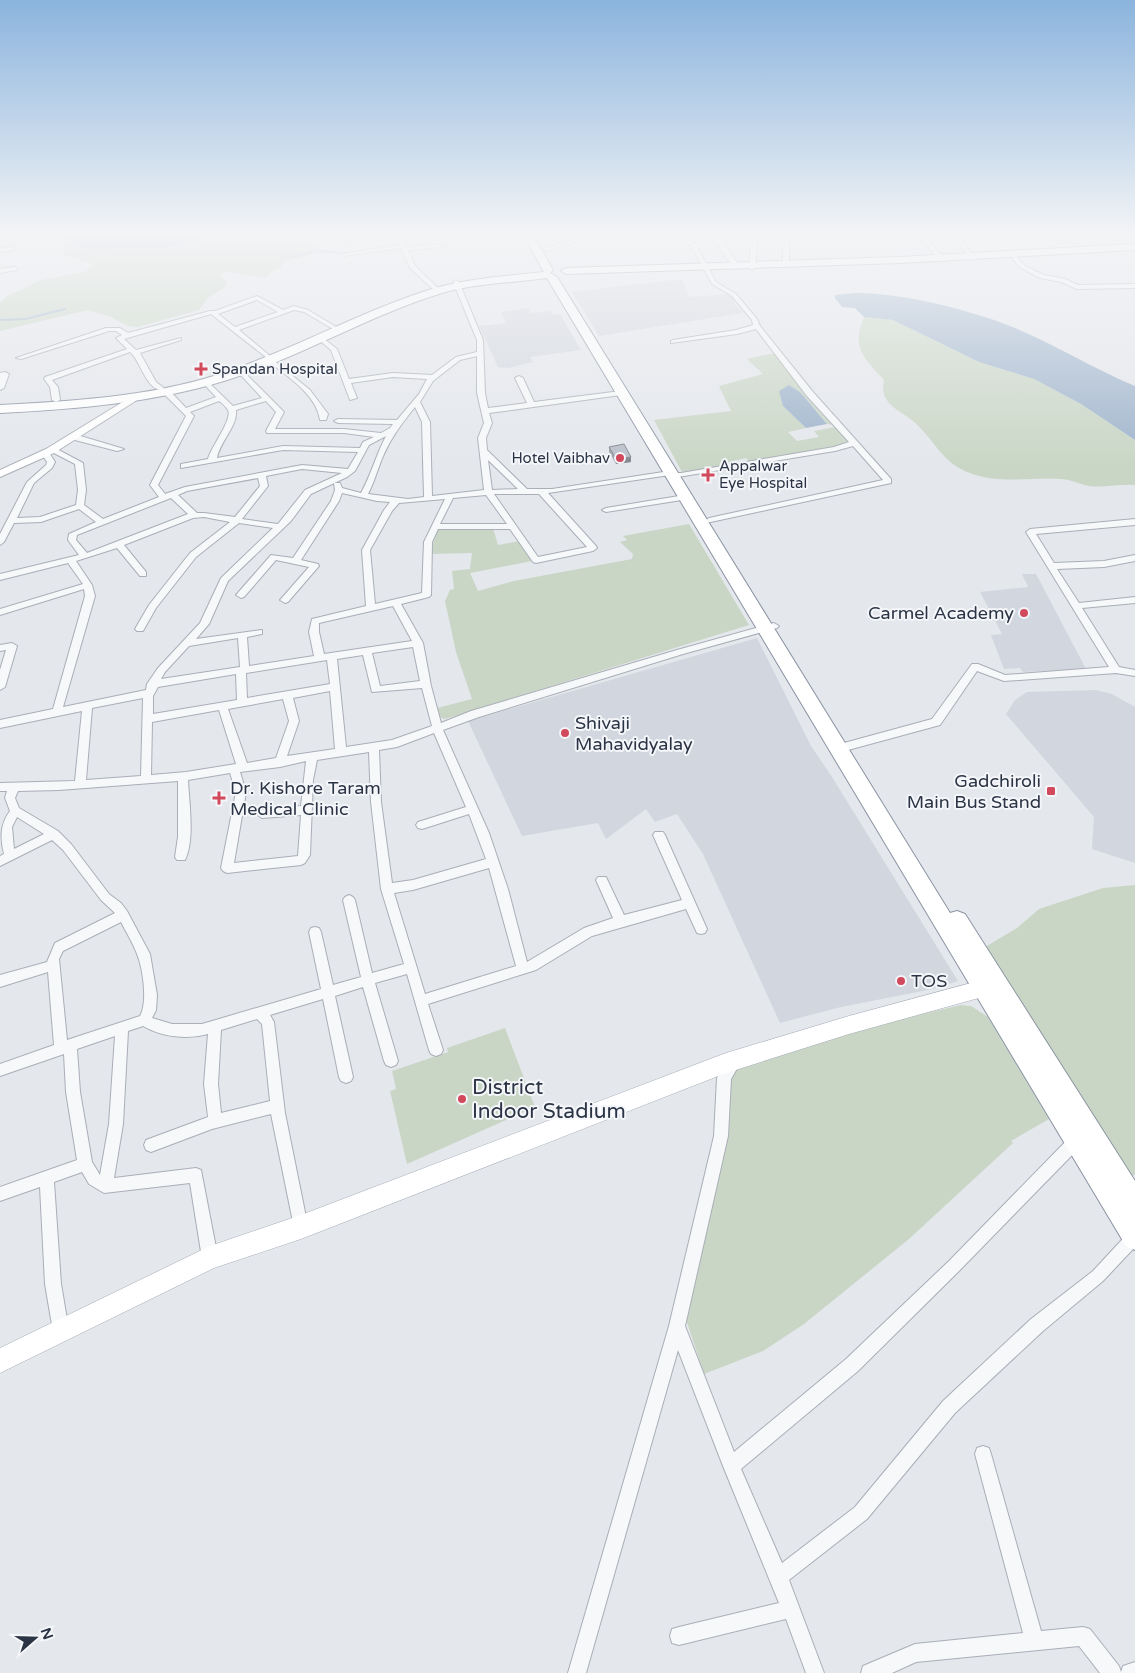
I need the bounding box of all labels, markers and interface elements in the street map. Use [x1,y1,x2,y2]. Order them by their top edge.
place label: Spandan Hospital [212,360,338,378]
marker: Spandan Hospital [194,362,208,376]
place label: Hotel Vaibhav [511,449,610,467]
marker: Hotel Vaibhav [614,452,626,464]
place label: Appalwar Eye Hospital [719,457,807,492]
marker: Appalwar Eye Hospital [701,468,715,482]
place label: Carmel Academy [868,602,1014,624]
marker: Carmel Academy [1018,607,1030,619]
place label: Shivaji Mahavidyalay [575,712,693,755]
marker: Shivaji Mahavidyalay [559,727,571,739]
place label: Gadchiroli Main Bus Stand [907,770,1041,813]
place label: Dr. Kishore Taram Medical Clinic [230,777,381,820]
marker: Gadchiroli Main Bus Stand [1045,785,1057,797]
marker: Dr. Kishore Taram Medical Clinic [212,791,226,805]
place label: TOS [911,970,947,992]
marker: TOS [895,975,907,987]
place label: District Indoor Stadium [472,1075,626,1124]
marker: District Indoor Stadium [456,1093,468,1105]
north arrow [10,1613,60,1663]
text: N [37,1626,57,1642]

